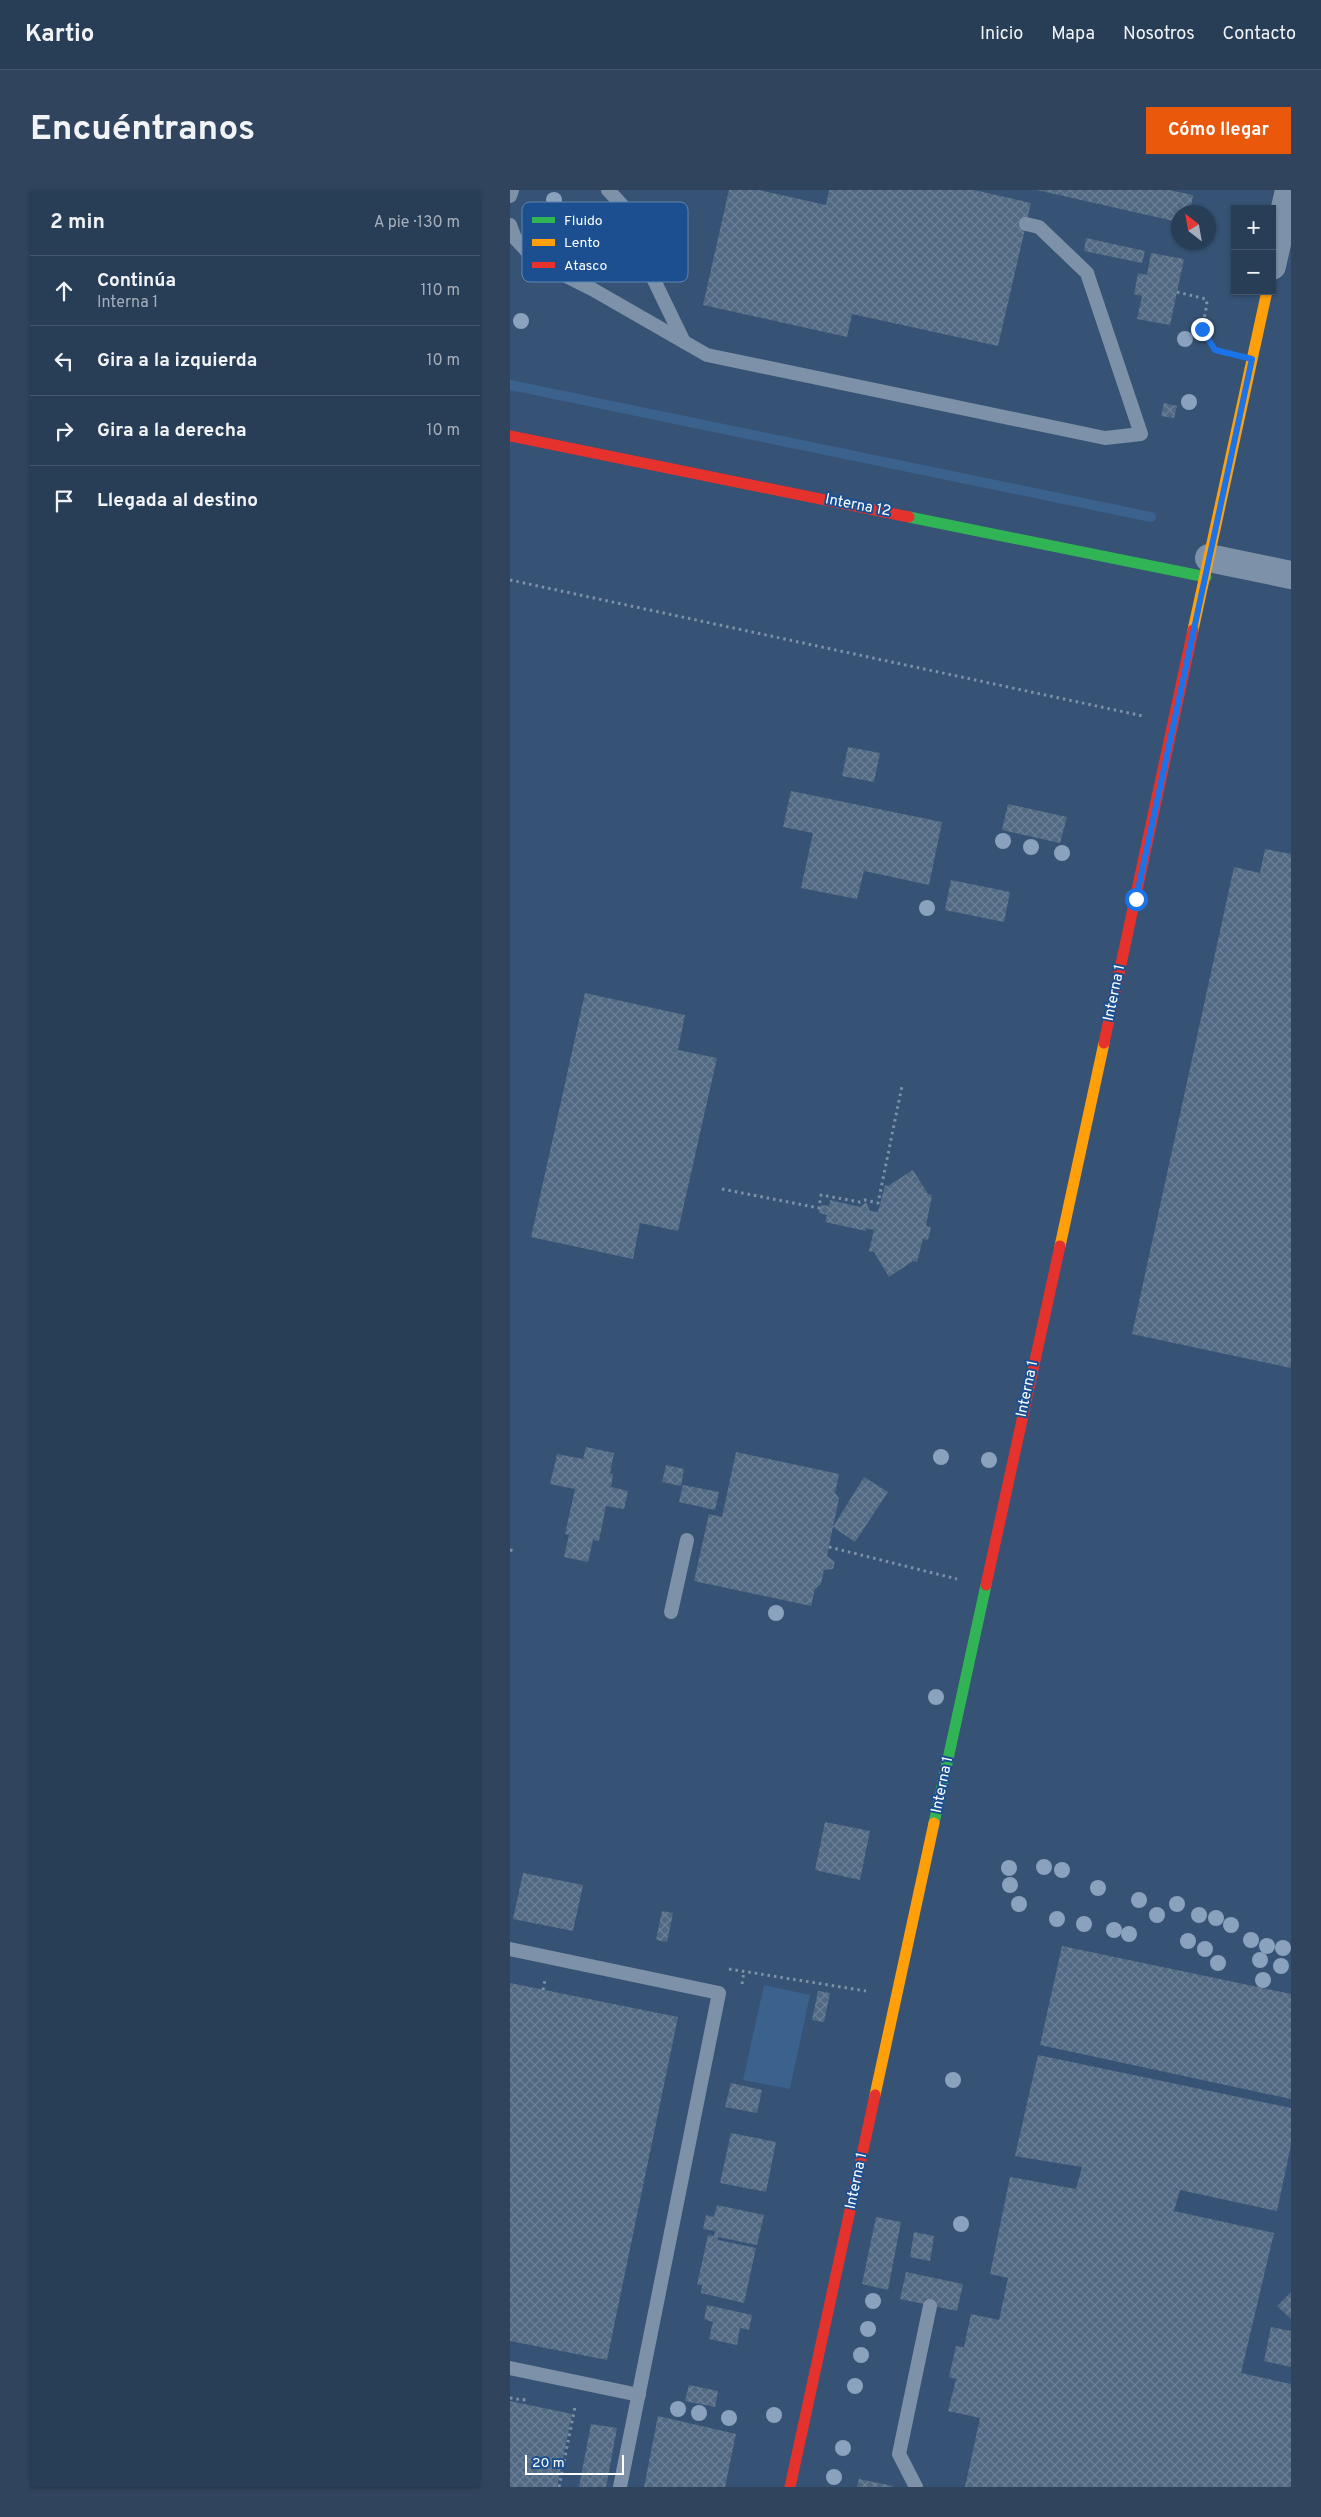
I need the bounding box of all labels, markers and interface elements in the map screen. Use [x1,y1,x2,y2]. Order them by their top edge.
text: Kartio [25,20,94,50]
text: Inicio [980,23,1023,46]
text: Mapa [1051,23,1095,46]
text: Nosotros [1123,23,1195,46]
text: Contacto [1223,23,1296,46]
button: Cómo llegar [1146,107,1291,154]
text: Encuéntranos [30,108,255,152]
legend [522,202,688,282]
north arrow [1171,205,1216,250]
map controls [1231,205,1276,295]
button: + [1231,205,1276,250]
text: 2 min [50,209,105,236]
text: A pie · 130 m [374,213,460,233]
text: Fluido [564,213,603,230]
text: Lento [564,235,600,252]
button: − [1231,250,1276,295]
text: Atasco [564,258,607,275]
text: Continúa [97,269,176,293]
icon: ahead [50,277,78,305]
text: 110 m [420,281,460,301]
text: Interna 1 [97,293,158,313]
route end [1191,318,1214,341]
icon: left [50,347,78,375]
text: Gira a la izquierda [97,349,257,373]
text: 10 m [426,351,460,371]
icon: right [50,417,78,445]
text: Gira a la derecha [97,419,247,443]
text: 10 m [426,421,460,441]
icon: arrive [50,487,78,515]
text: Llegada al destino [97,489,258,513]
street label: Interna 12 [823,490,893,522]
route start [1125,888,1148,911]
street label: Interna 1 [1100,963,1130,1023]
street label: Interna 1 [1013,1359,1043,1419]
street label: Interna 1 [928,1755,958,1815]
street label: Interna 1 [842,2151,872,2211]
scale bar [525,2452,624,2475]
text: 20 m [532,2455,565,2472]

